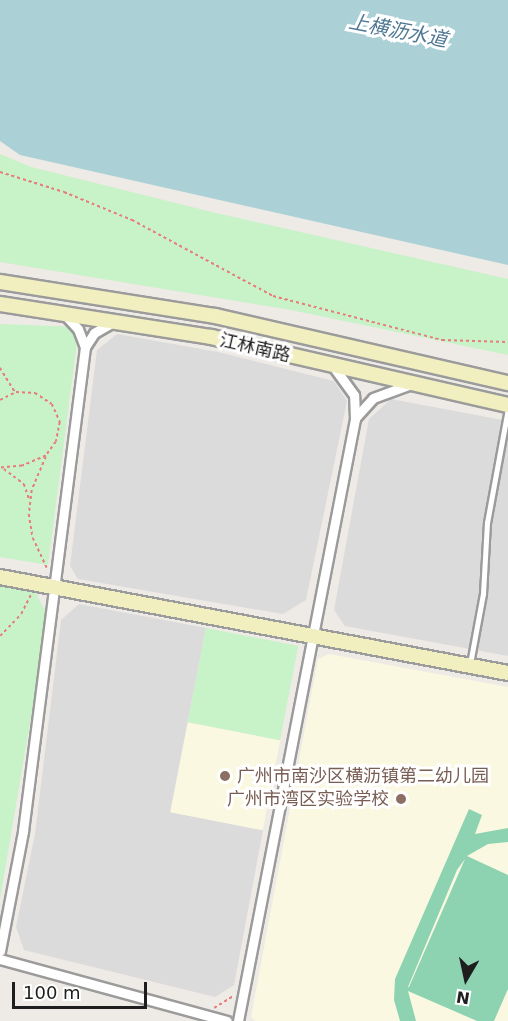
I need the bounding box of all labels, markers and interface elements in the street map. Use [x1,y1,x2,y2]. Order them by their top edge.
water label: 上横沥水道 [347,10,449,52]
street label: 江林南路 [217,329,293,367]
place label: 广州市南沙区横沥镇第二幼儿园 [237,765,489,787]
marker: 广州市南沙区横沥镇第二幼儿园 [218,769,232,783]
place label: 广州市湾区实验学校 [227,788,389,810]
marker: 广州市湾区实验学校 [394,792,408,806]
north arrow [436,949,496,1009]
scale bar [15,970,150,1008]
text: 100 m [23,982,81,1003]
text: N [455,987,471,1008]

